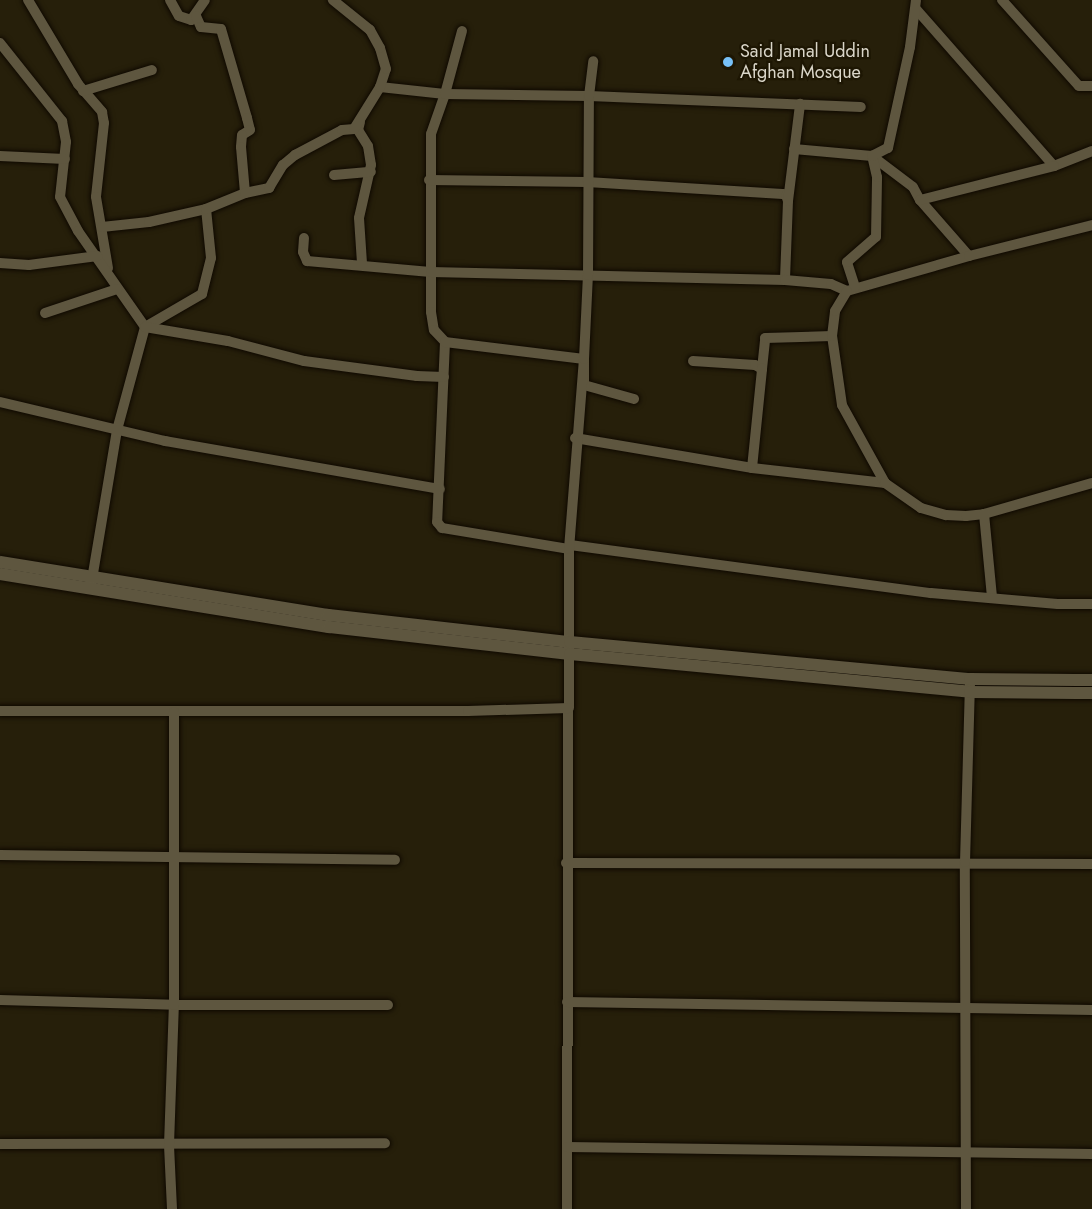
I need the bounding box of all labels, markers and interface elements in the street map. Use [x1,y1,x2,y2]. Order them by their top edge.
place label: Said Jamal Uddin Afghan Mosque [740,41,870,84]
marker: Said Jamal Uddin Afghan Mosque [721,55,735,69]

